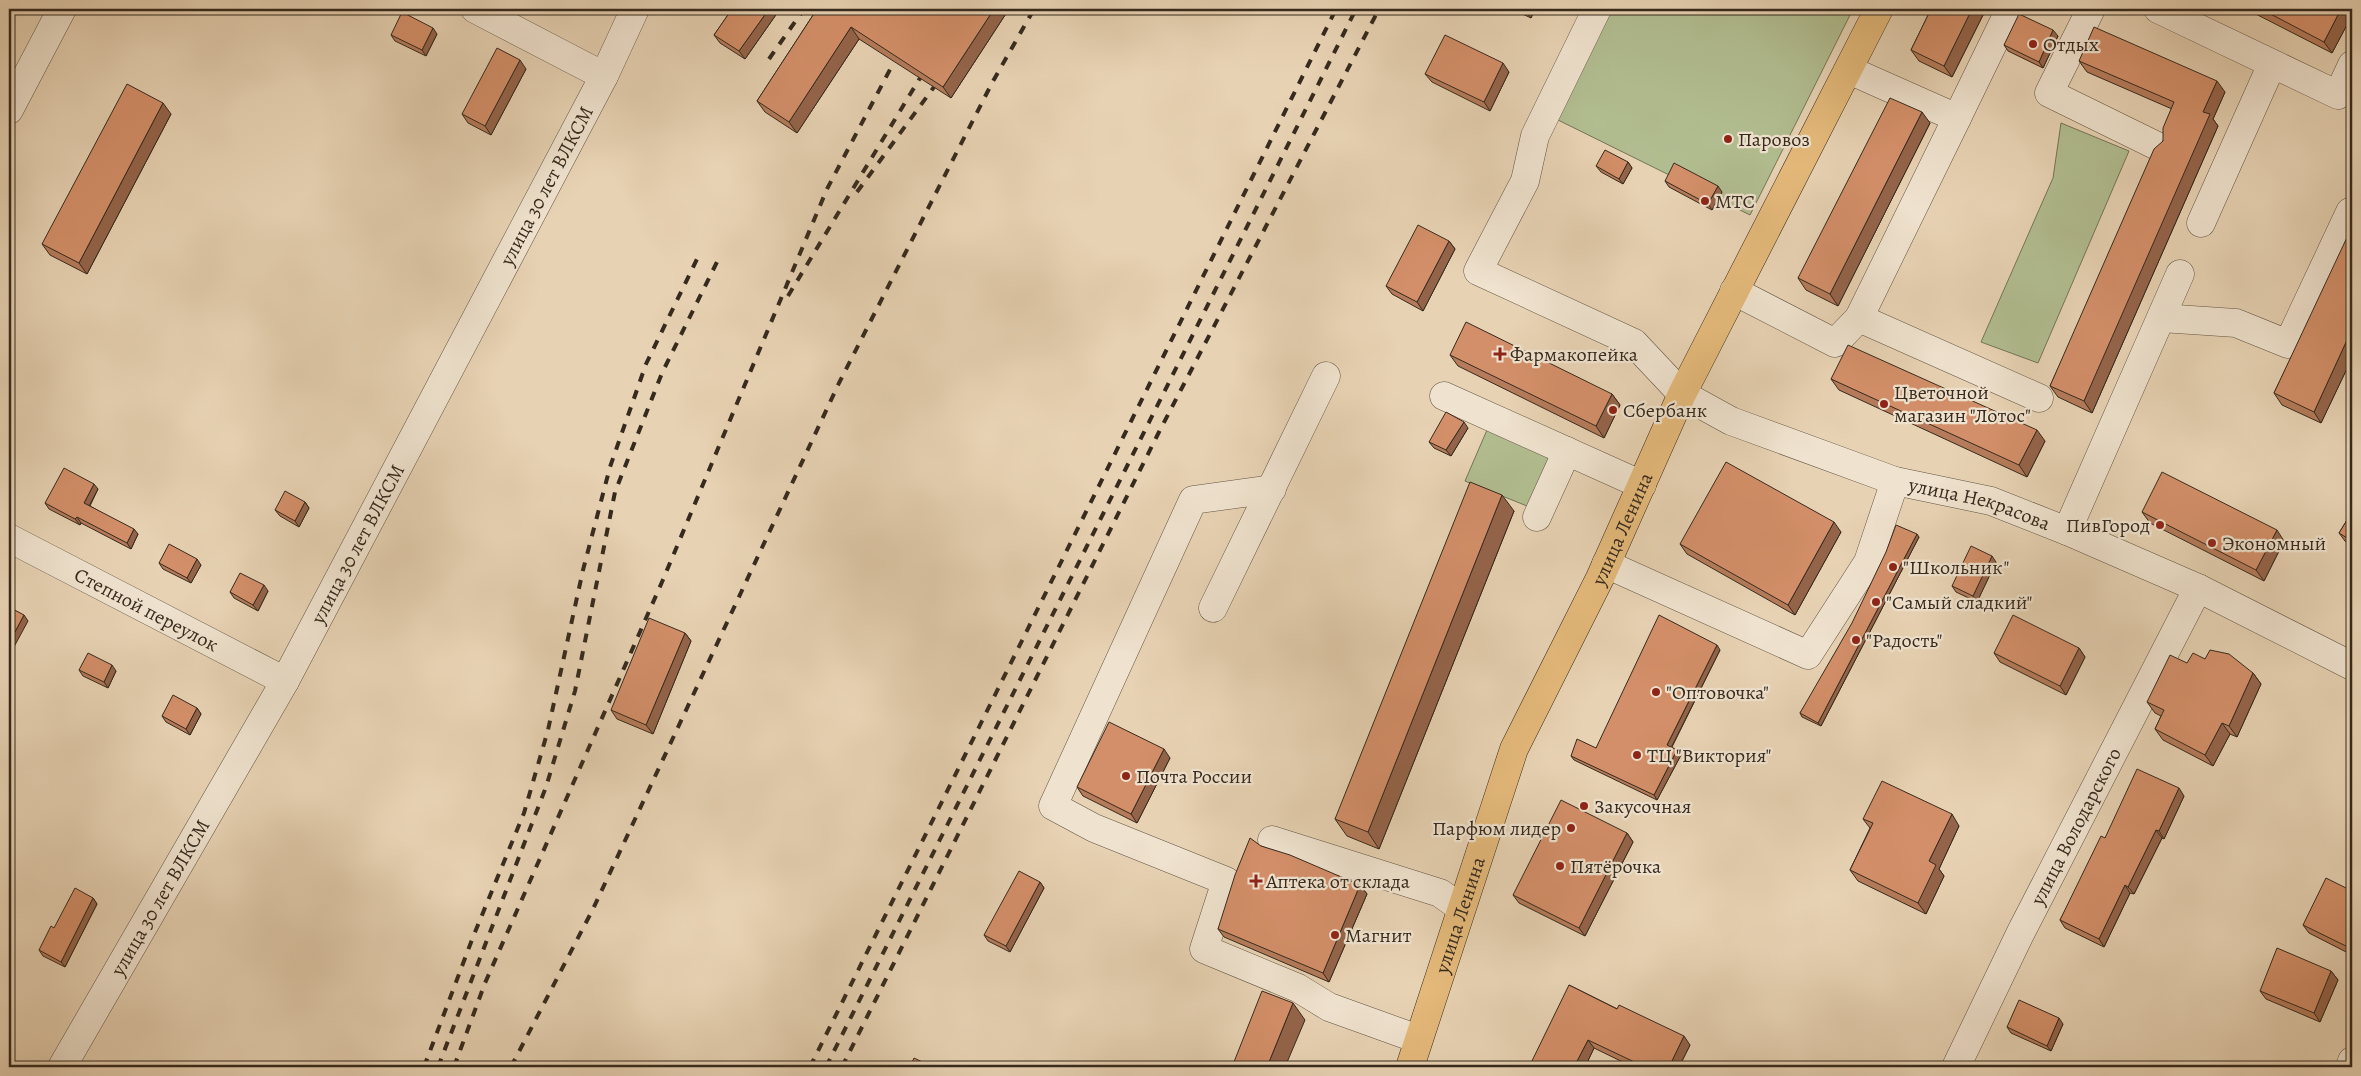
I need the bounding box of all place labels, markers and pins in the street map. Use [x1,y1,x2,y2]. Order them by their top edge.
place label: Отдых [2043,31,2099,58]
marker: Отдых [2027,38,2039,50]
place label: Паровоз [1738,126,1810,153]
marker: Паровоз [1722,133,1734,145]
place label: МТС [1715,188,1755,215]
marker: МТС [1699,195,1711,207]
place label: Фармакопейка [1510,341,1639,368]
marker: Фармакопейка [1494,348,1506,360]
place label: Цветочной магазин "Лотос" [1894,379,2031,429]
place label: Сбербанк [1623,397,1707,424]
marker: Цветочной магазин "Лотос" [1878,398,1890,410]
marker: Сбербанк [1607,404,1619,416]
place label: ПивГород [2066,512,2150,539]
marker: ПивГород [2154,519,2166,531]
place label: Экономный [2222,530,2326,557]
marker: Экономный [2206,537,2218,549]
place label: "Школьник" [1903,554,2009,581]
marker: "Школьник" [1887,561,1899,573]
place label: "Самый сладкий" [1886,589,2033,616]
marker: "Самый сладкий" [1870,596,1882,608]
place label: "Радость" [1866,627,1943,654]
marker: "Радость" [1850,634,1862,646]
place label: "Оптовочка" [1666,679,1769,706]
marker: "Оптовочка" [1650,686,1662,698]
place label: ТЦ "Виктория" [1647,742,1771,769]
marker: ТЦ "Виктория" [1631,749,1643,761]
place label: Почта России [1136,763,1252,790]
marker: Почта России [1120,770,1132,782]
place label: Закусочная [1594,793,1691,820]
marker: Закусочная [1578,800,1590,812]
place label: Парфюм лидер [1432,815,1561,842]
marker: Парфюм лидер [1565,822,1577,834]
place label: Пятёрочка [1570,853,1662,880]
marker: Пятёрочка [1554,860,1566,872]
place label: Аптека от склада [1265,868,1411,895]
marker: Аптека от склада [1250,875,1262,887]
place label: Магнит [1345,922,1412,949]
marker: Магнит [1329,929,1341,941]

